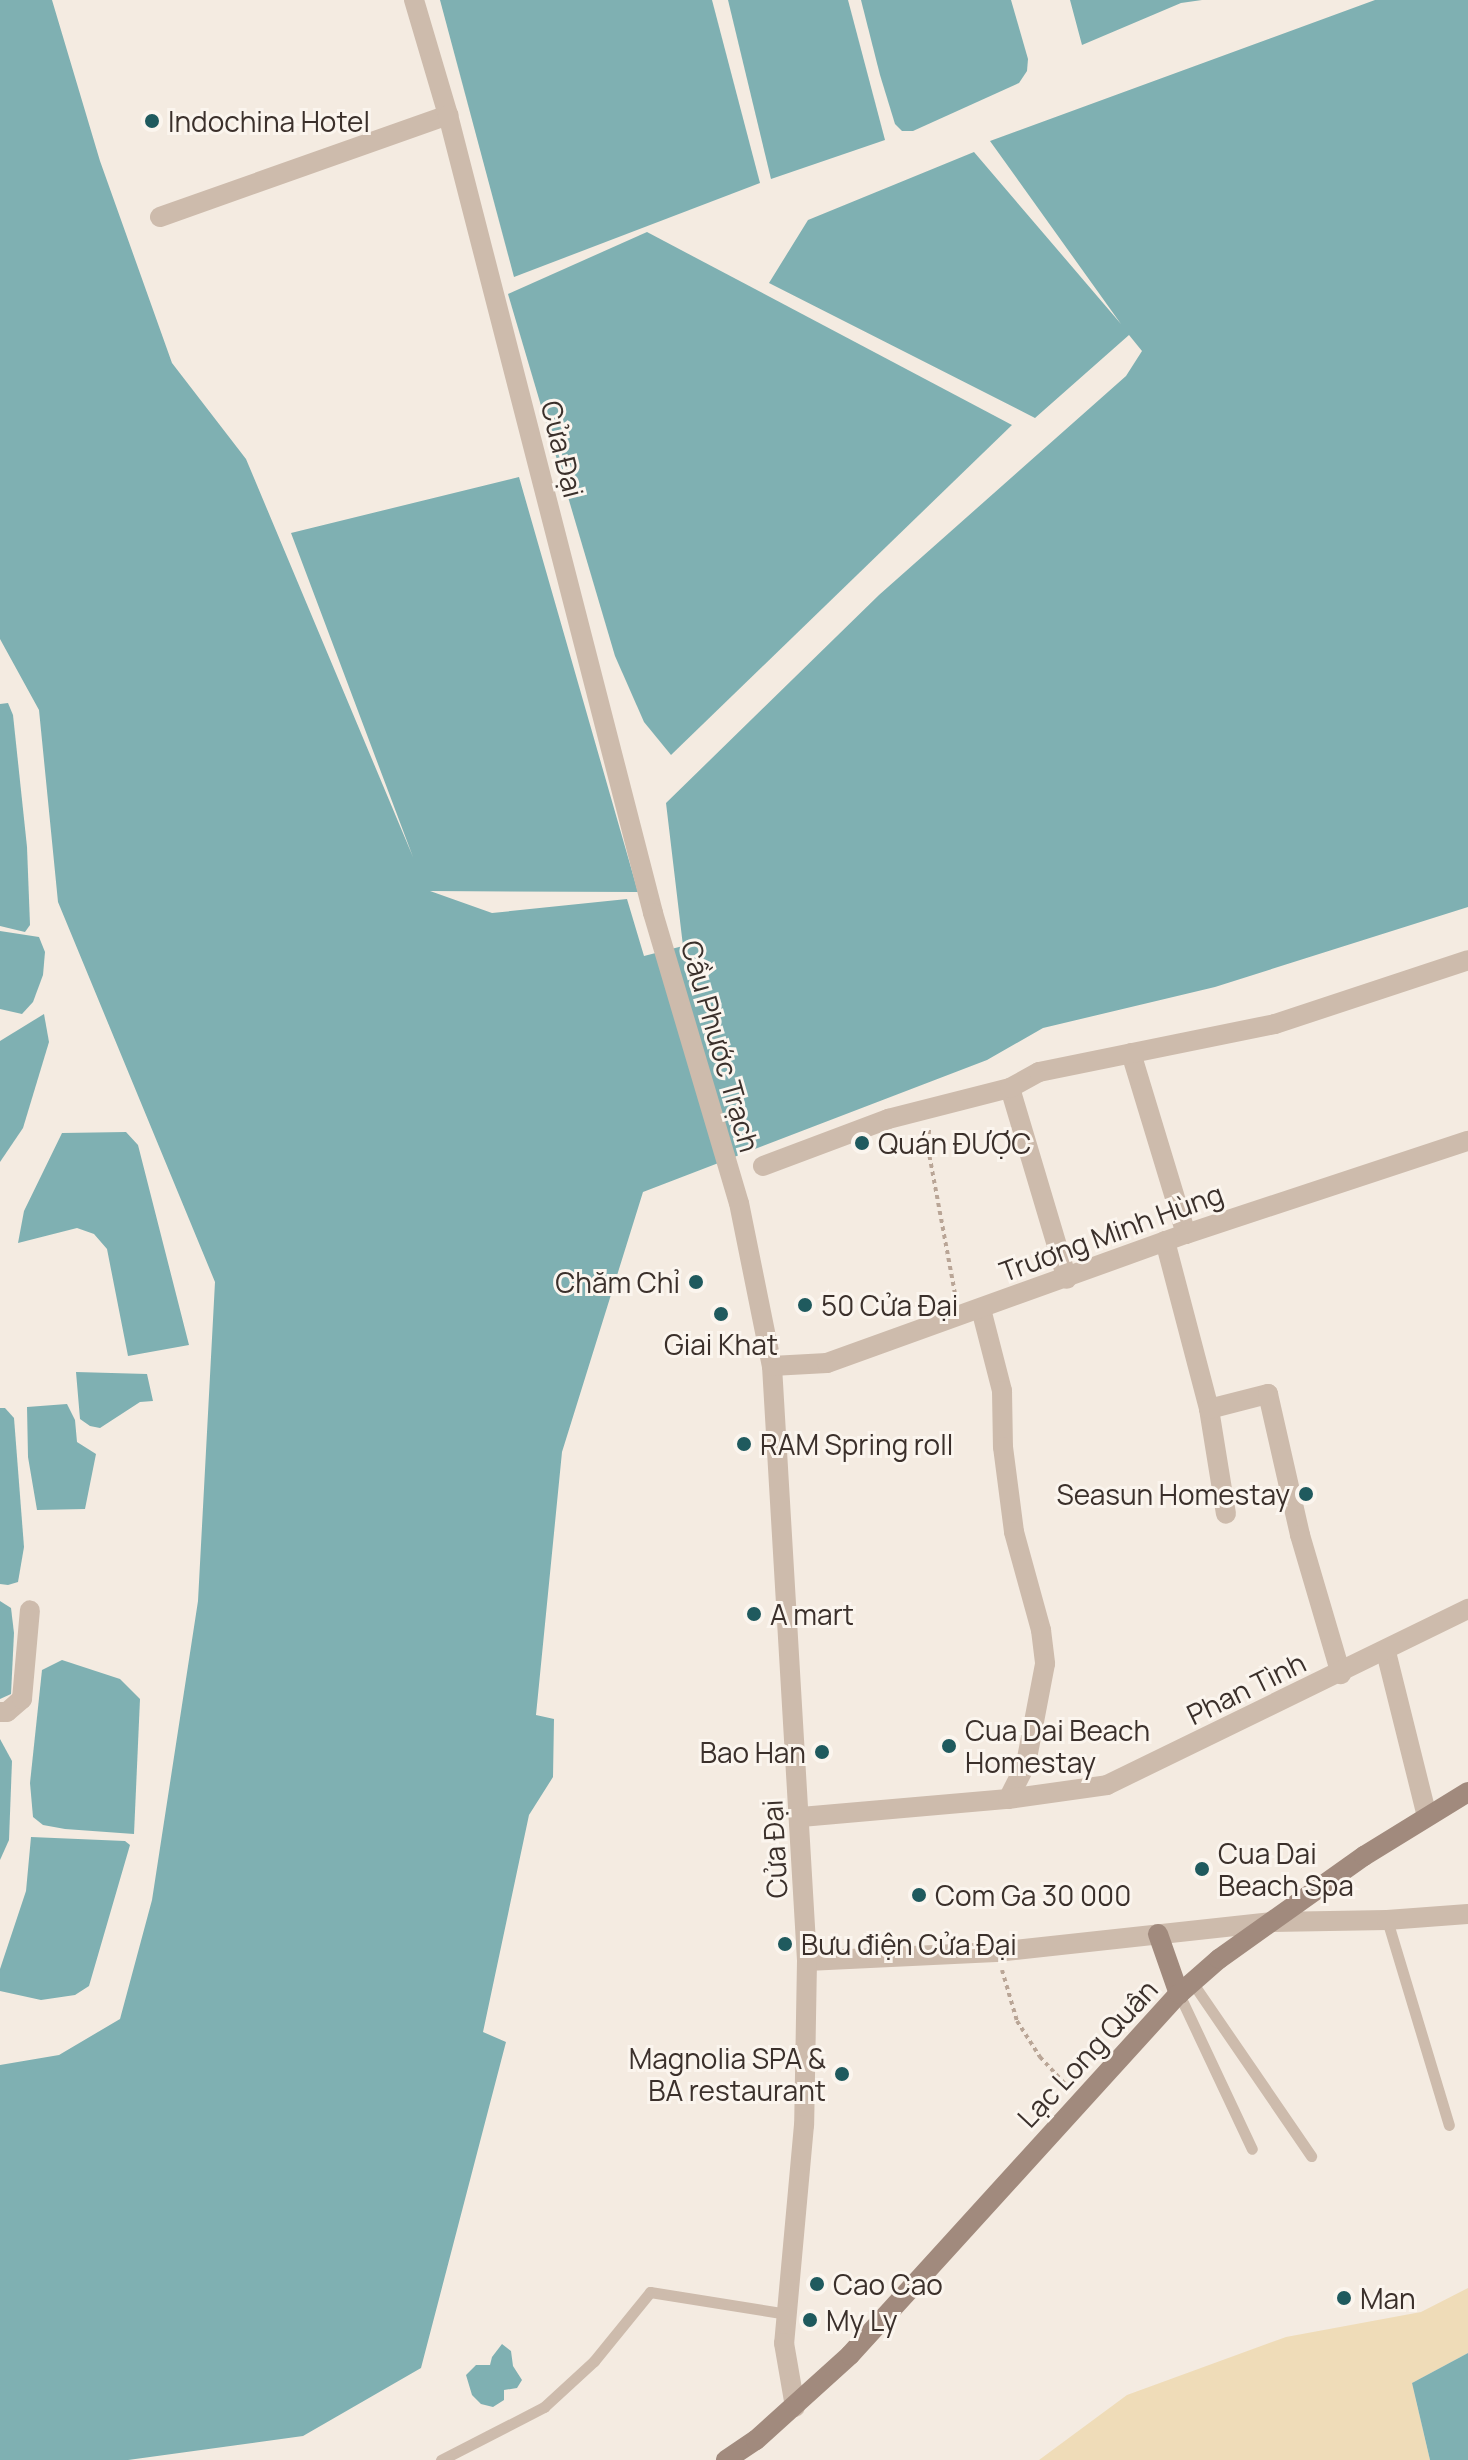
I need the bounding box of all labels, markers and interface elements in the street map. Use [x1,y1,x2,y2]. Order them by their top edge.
place label: Indochina Hotel [168,104,370,138]
marker: Indochina Hotel [143,112,161,130]
street label: Cửa Đại [535,397,591,501]
street label: Cầu Phước Trạch [675,936,767,1156]
place label: Quán ĐƯỢC [878,1126,1031,1160]
marker: Quán ĐƯỢC [853,1134,871,1152]
street label: Trương Minh Hùng [995,1176,1227,1288]
place label: Chăm Chỉ [555,1265,680,1299]
marker: Chăm Chỉ [687,1273,705,1291]
place label: 50 Cửa Đại [821,1288,958,1322]
marker: 50 Cửa Đại [796,1296,814,1314]
marker: Giai Khat [712,1305,730,1323]
place label: Giai Khat [664,1327,778,1361]
place label: RAM Spring roll [760,1427,953,1461]
marker: RAM Spring roll [735,1435,753,1453]
place label: Seasun Homestay [1056,1477,1290,1511]
marker: Seasun Homestay [1297,1485,1315,1503]
place label: A mart [770,1597,854,1631]
marker: A mart [745,1605,763,1623]
street label: Phan Tình [1181,1645,1311,1731]
place label: Cua Dai Beach Homestay [965,1713,1150,1779]
place label: Bao Han [700,1735,806,1769]
marker: Cua Dai Beach Homestay [940,1737,958,1755]
marker: Bao Han [813,1743,831,1761]
street label: Cửa Đại [755,1799,793,1899]
place label: Cua Dai Beach Spa [1218,1836,1354,1902]
marker: Cua Dai Beach Spa [1193,1860,1211,1878]
place label: Com Ga 30 000 [935,1878,1131,1912]
marker: Com Ga 30 000 [910,1886,928,1904]
place label: Bưu điện Cửa Đại [801,1927,1017,1961]
marker: Bưu điện Cửa Đại [776,1935,794,1953]
street label: Lạc Long Quân [1010,1972,1164,2134]
place label: Magnolia SPA & BA restaurant [629,2041,826,2107]
marker: Magnolia SPA & BA restaurant [833,2065,851,2083]
place label: Cao Cao [833,2267,943,2301]
marker: Cao Cao [808,2275,826,2293]
place label: Man [1360,2281,1416,2315]
marker: Man [1335,2289,1353,2307]
place label: My Ly [826,2303,898,2337]
marker: My Ly [801,2311,819,2329]

